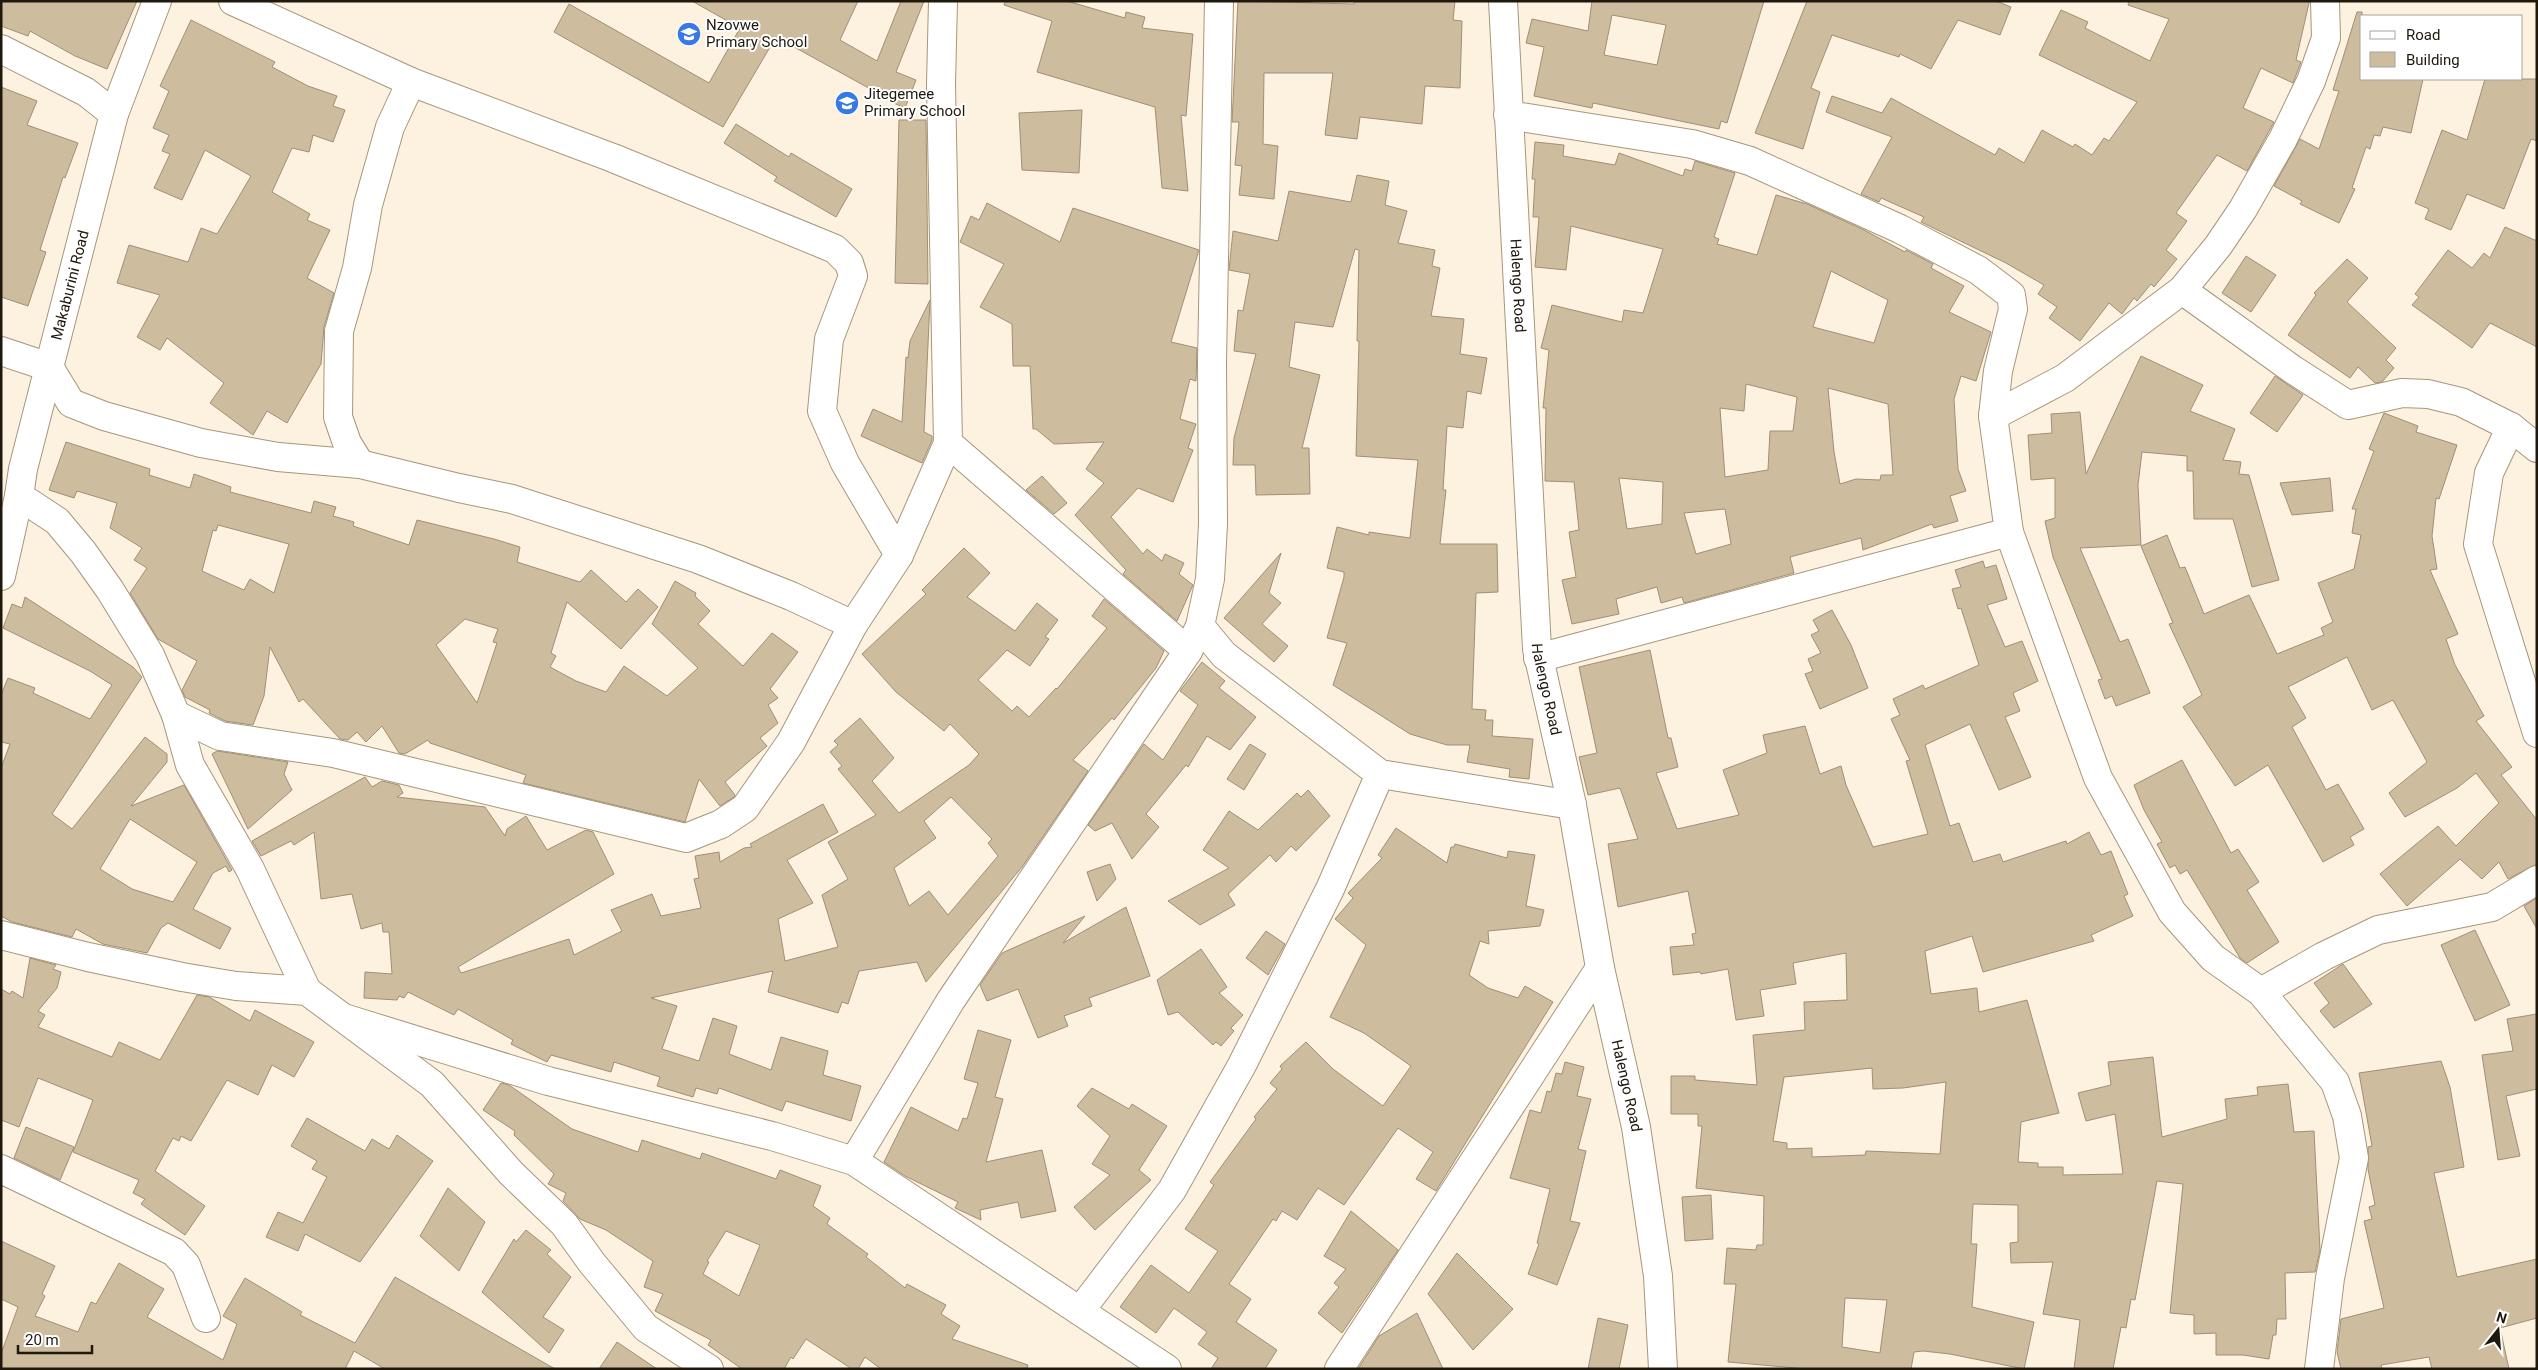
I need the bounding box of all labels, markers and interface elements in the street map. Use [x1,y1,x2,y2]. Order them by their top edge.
legend [2360,15,2523,80]
place label: Nzovwe Primary School [706,16,807,51]
school or university icon: Nzovwe Primary School [676,21,702,47]
text: Road [2406,26,2440,44]
text: Building [2406,51,2460,69]
place label: Jitegemee Primary School [864,85,965,120]
school or university icon: Jitegemee Primary School [834,90,860,116]
street label: Makaburini Road [47,228,93,342]
street label: Halengo Road [1506,238,1529,333]
street label: Halengo Road [1528,643,1565,737]
street label: Halengo Road [1608,1038,1646,1133]
north arrow [2473,1305,2523,1355]
text: N [2495,1308,2509,1327]
scale bar [18,1322,91,1354]
text: 20 m [25,1331,59,1349]

